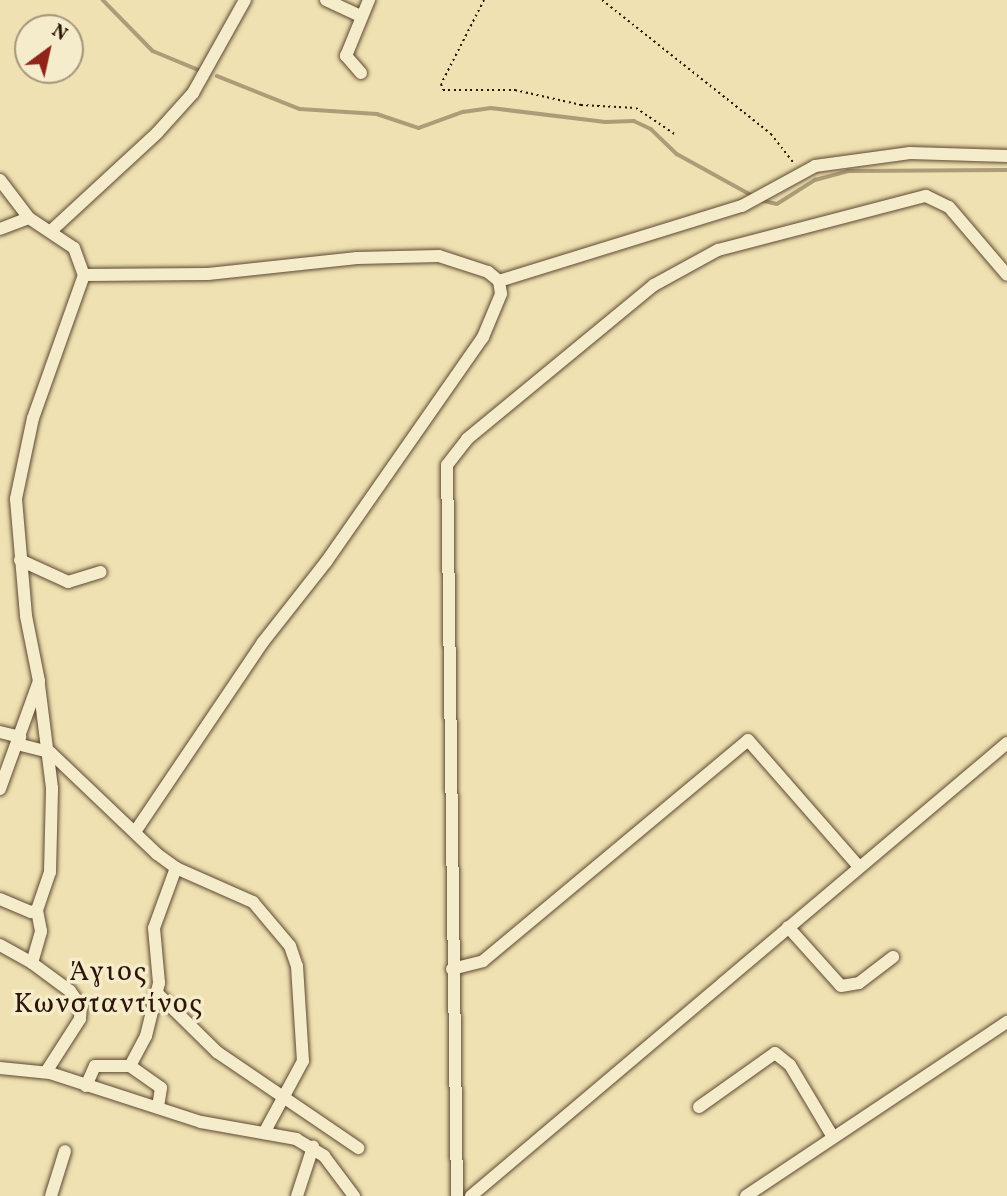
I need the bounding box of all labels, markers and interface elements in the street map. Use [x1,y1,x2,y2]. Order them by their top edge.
north arrow [14,14,84,84]
text: N [46,18,72,48]
district label: Άγιος Κωνσταντίνος [15,956,203,1022]

